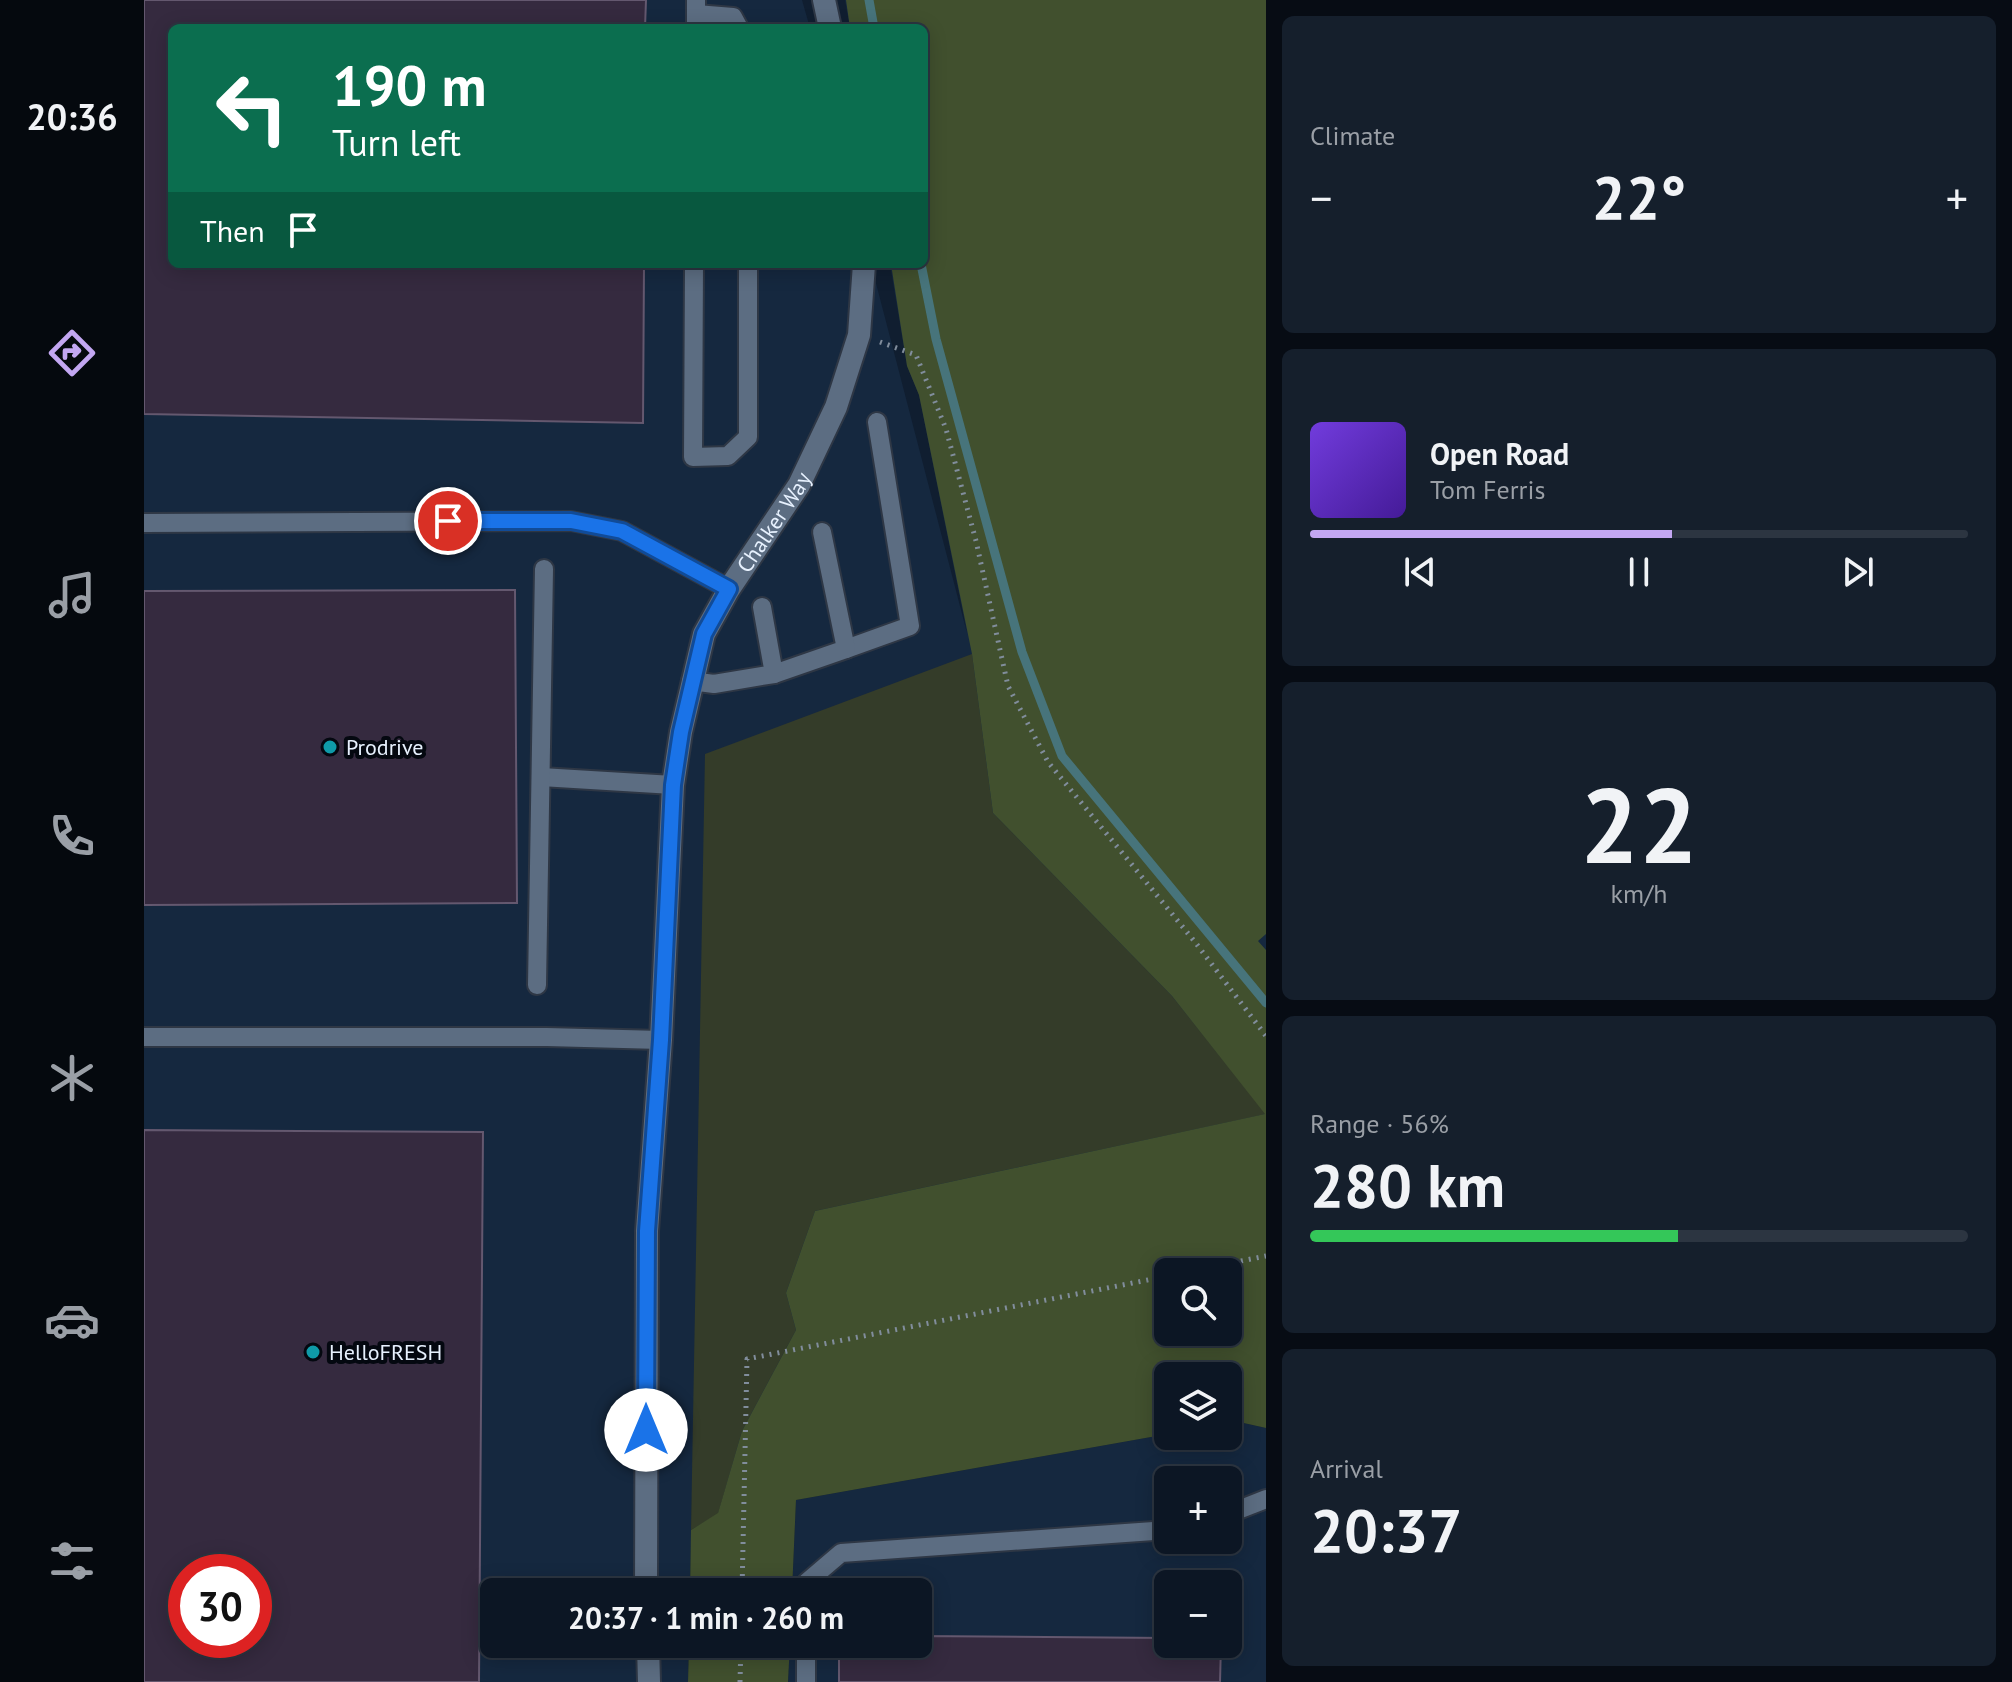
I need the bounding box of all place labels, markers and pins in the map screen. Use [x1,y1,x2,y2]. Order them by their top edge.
pin [414,487,482,555]
place label: Prodrive [346,733,424,761]
marker: Prodrive [321,738,339,756]
place label: HelloFRESH [329,1338,442,1366]
marker: HelloFRESH [304,1343,322,1361]

